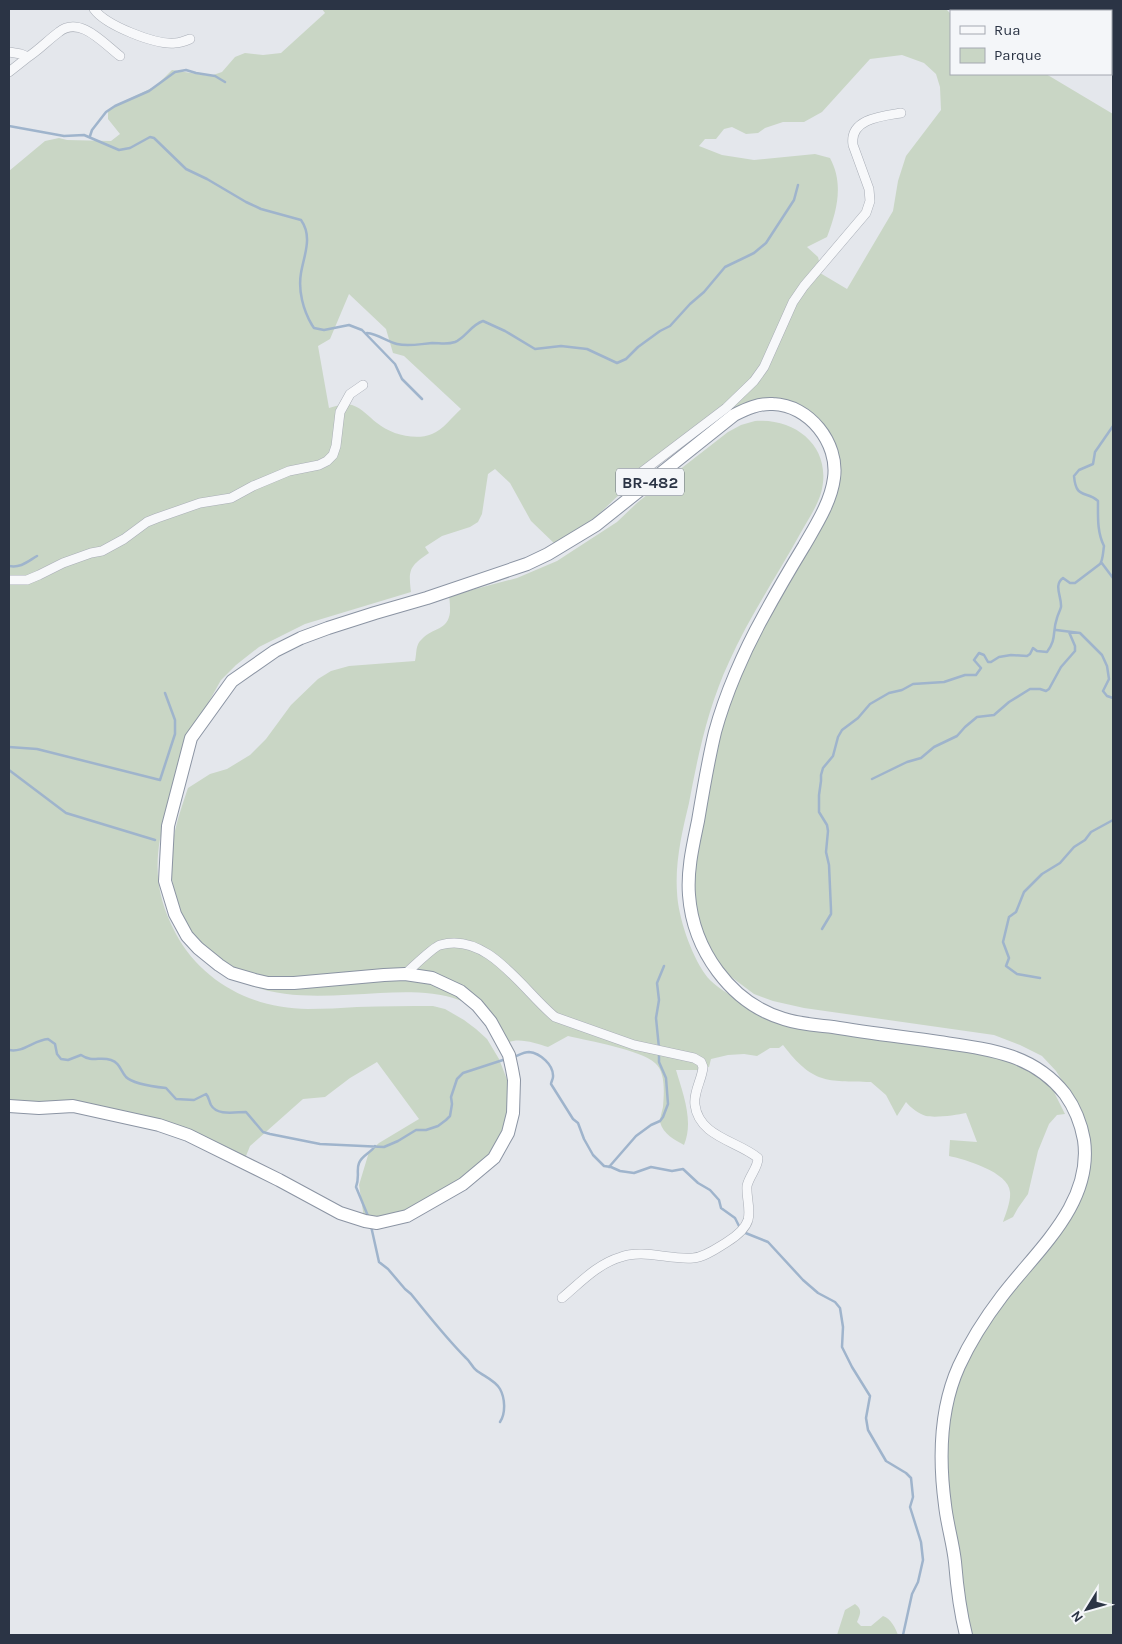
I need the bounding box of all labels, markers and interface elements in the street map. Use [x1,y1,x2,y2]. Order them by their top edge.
legend [950,10,1112,75]
text: Rua [994,21,1021,39]
text: Parque [994,46,1042,64]
road number: BR-482 [616,468,684,496]
north arrow [1062,1584,1112,1634]
text: N [1067,1607,1087,1626]

